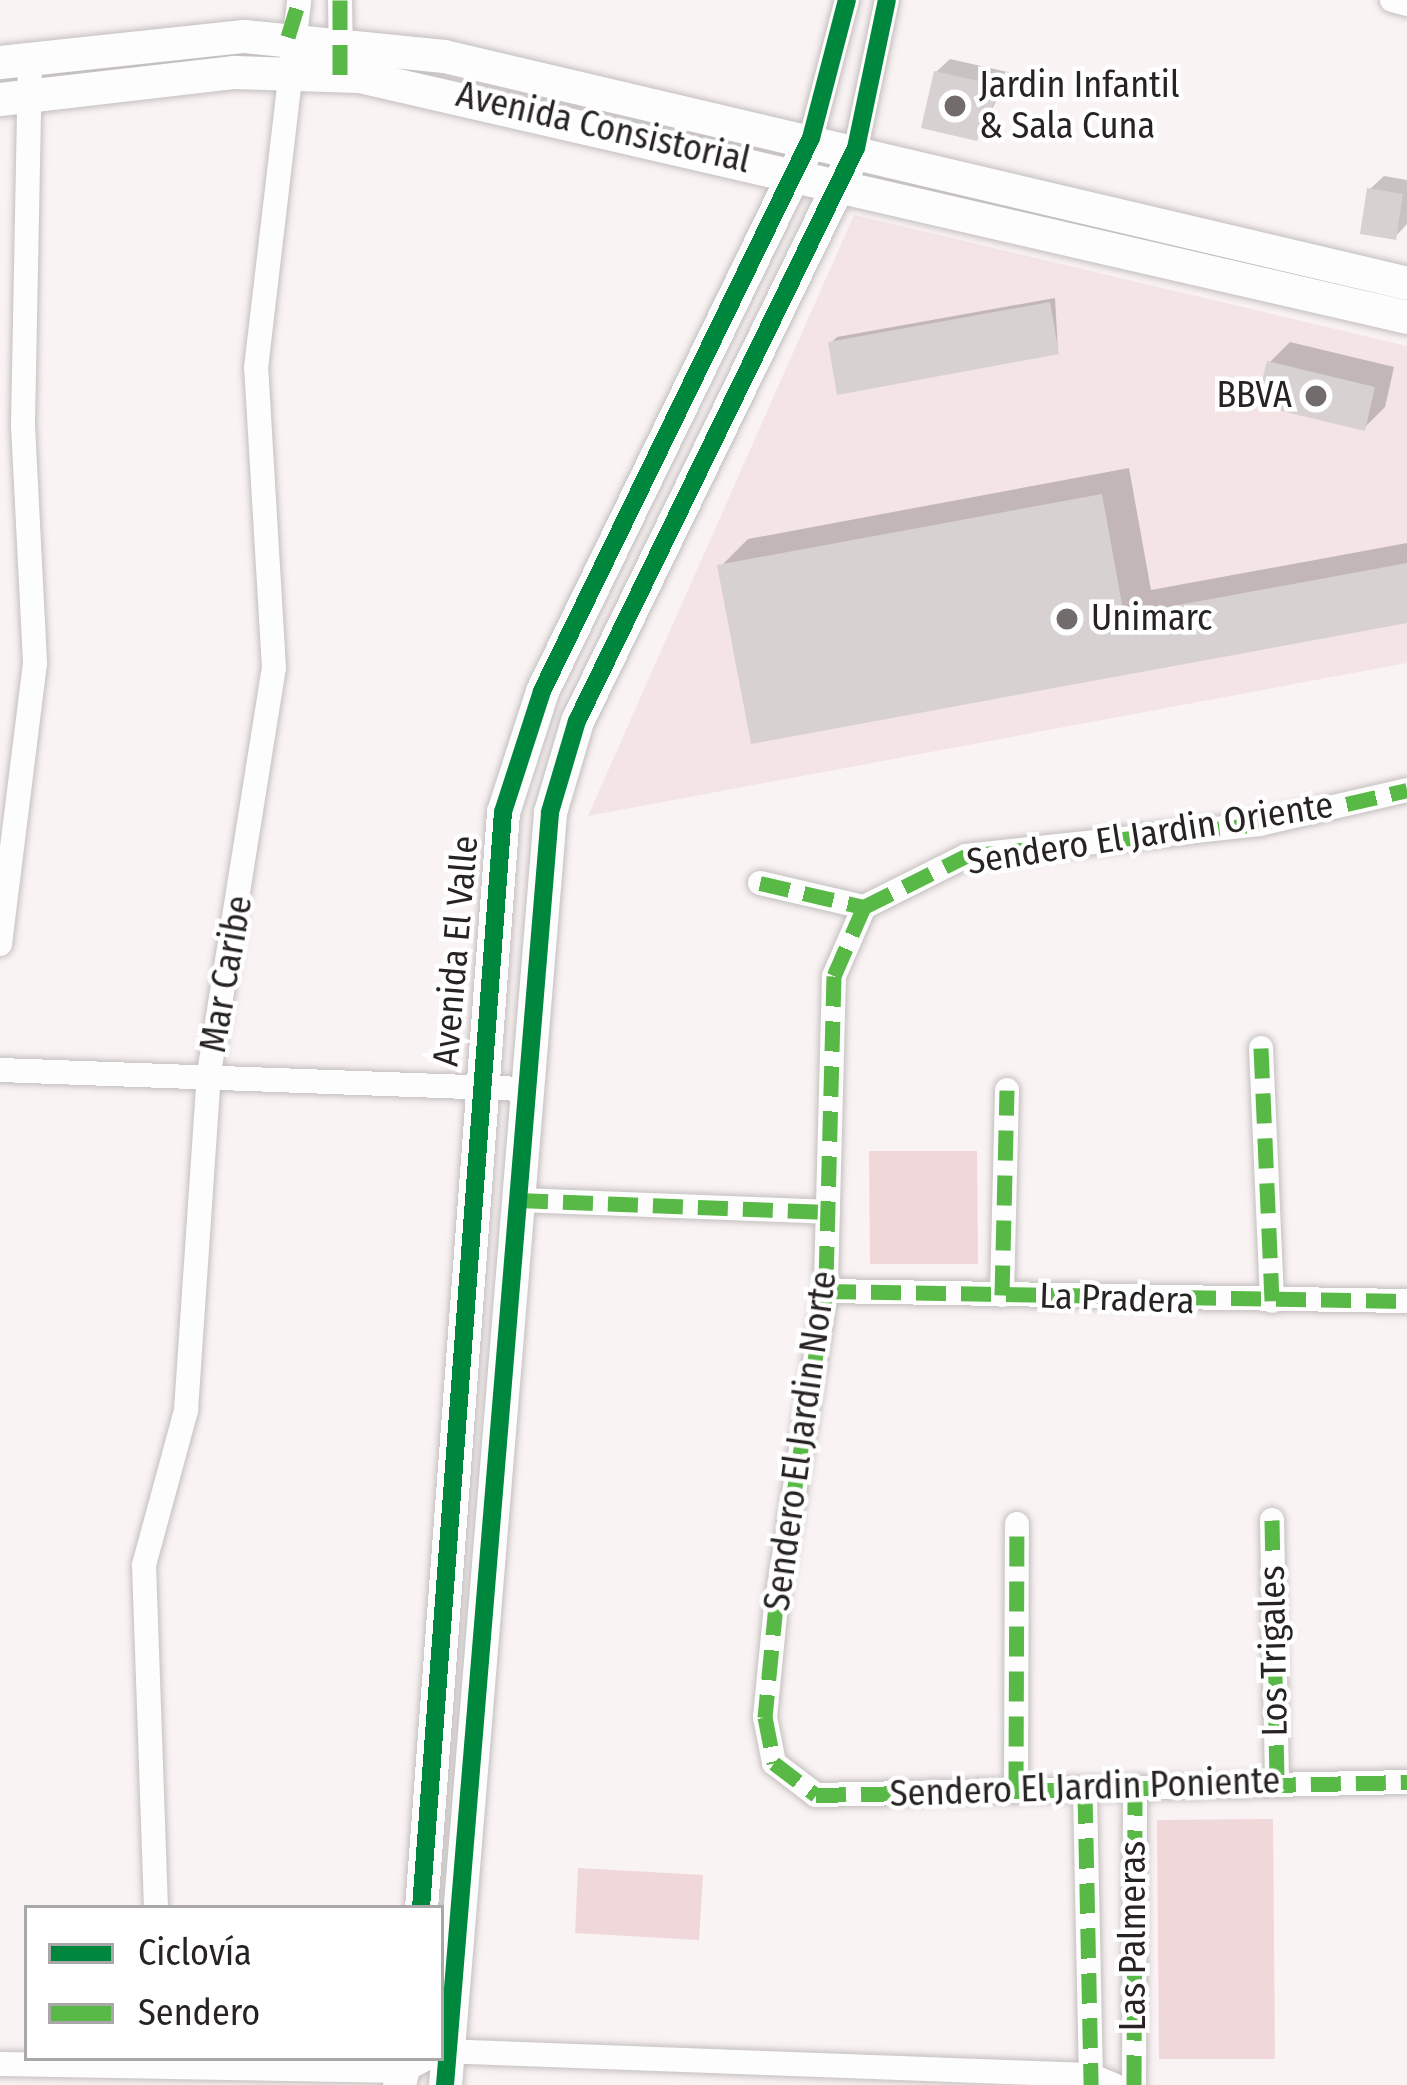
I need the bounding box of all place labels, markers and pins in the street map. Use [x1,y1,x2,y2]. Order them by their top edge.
place label: Jardin Infantil & Sala Cuna [979,63,1179,148]
marker: Jardin Infantil & Sala Cuna [942,93,968,119]
place label: BBVA [1216,374,1292,418]
marker: BBVA [1303,383,1329,409]
place label: Unimarc [1091,597,1212,641]
marker: Unimarc [1054,606,1080,632]

